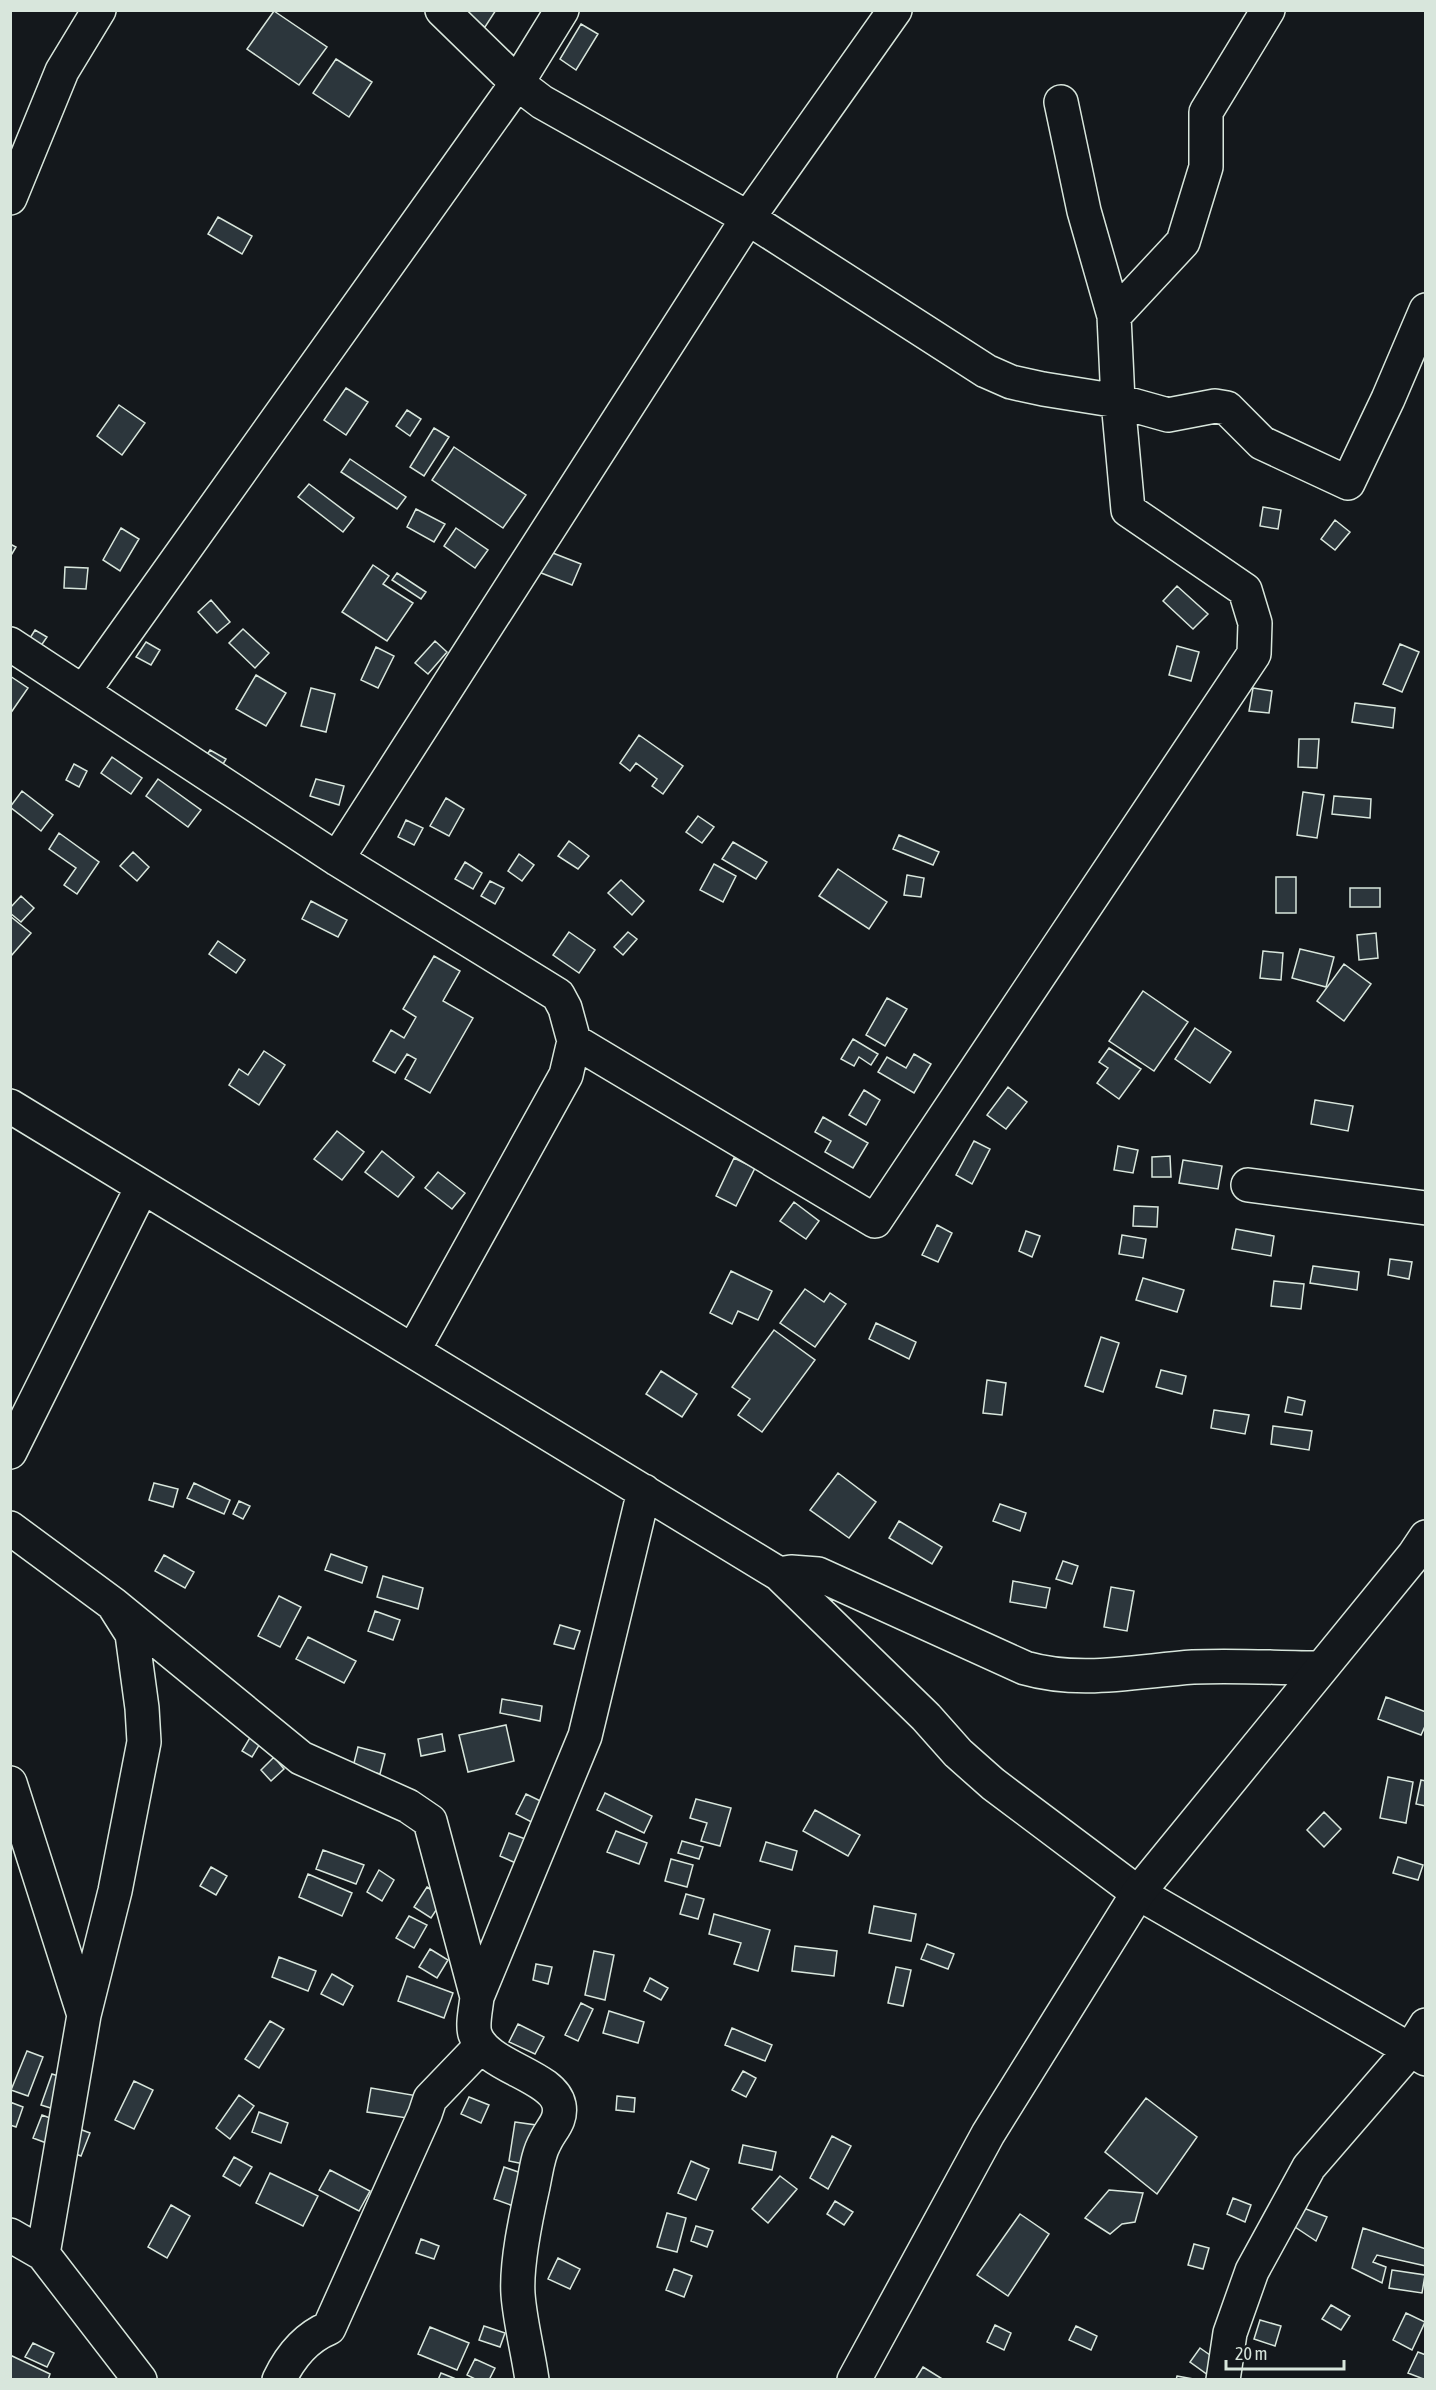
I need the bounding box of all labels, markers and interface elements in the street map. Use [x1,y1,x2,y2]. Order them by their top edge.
scale bar [1226,2333,1344,2371]
text: 20 m [1235,2343,1267,2364]

